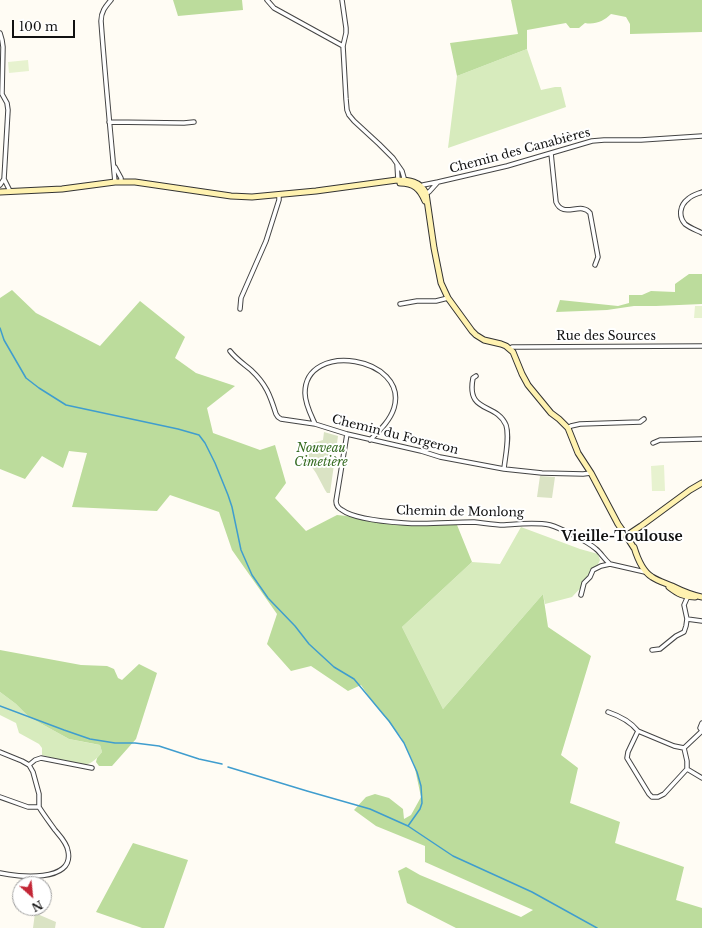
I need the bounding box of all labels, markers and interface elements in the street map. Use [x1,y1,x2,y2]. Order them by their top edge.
scale bar [14,12,77,38]
text: 100 m [19,19,58,34]
street label: Chemin des Canabières [448,125,592,177]
street label: Rue des Sources [556,330,656,344]
street label: Chemin du Forgeron [330,412,460,458]
park label: Nouveau Cimetière [294,442,348,470]
street label: Chemin de Monlong [396,504,524,520]
district label: Vieille-Toulouse [561,529,683,545]
north arrow [12,876,52,916]
text: N [29,897,45,914]

